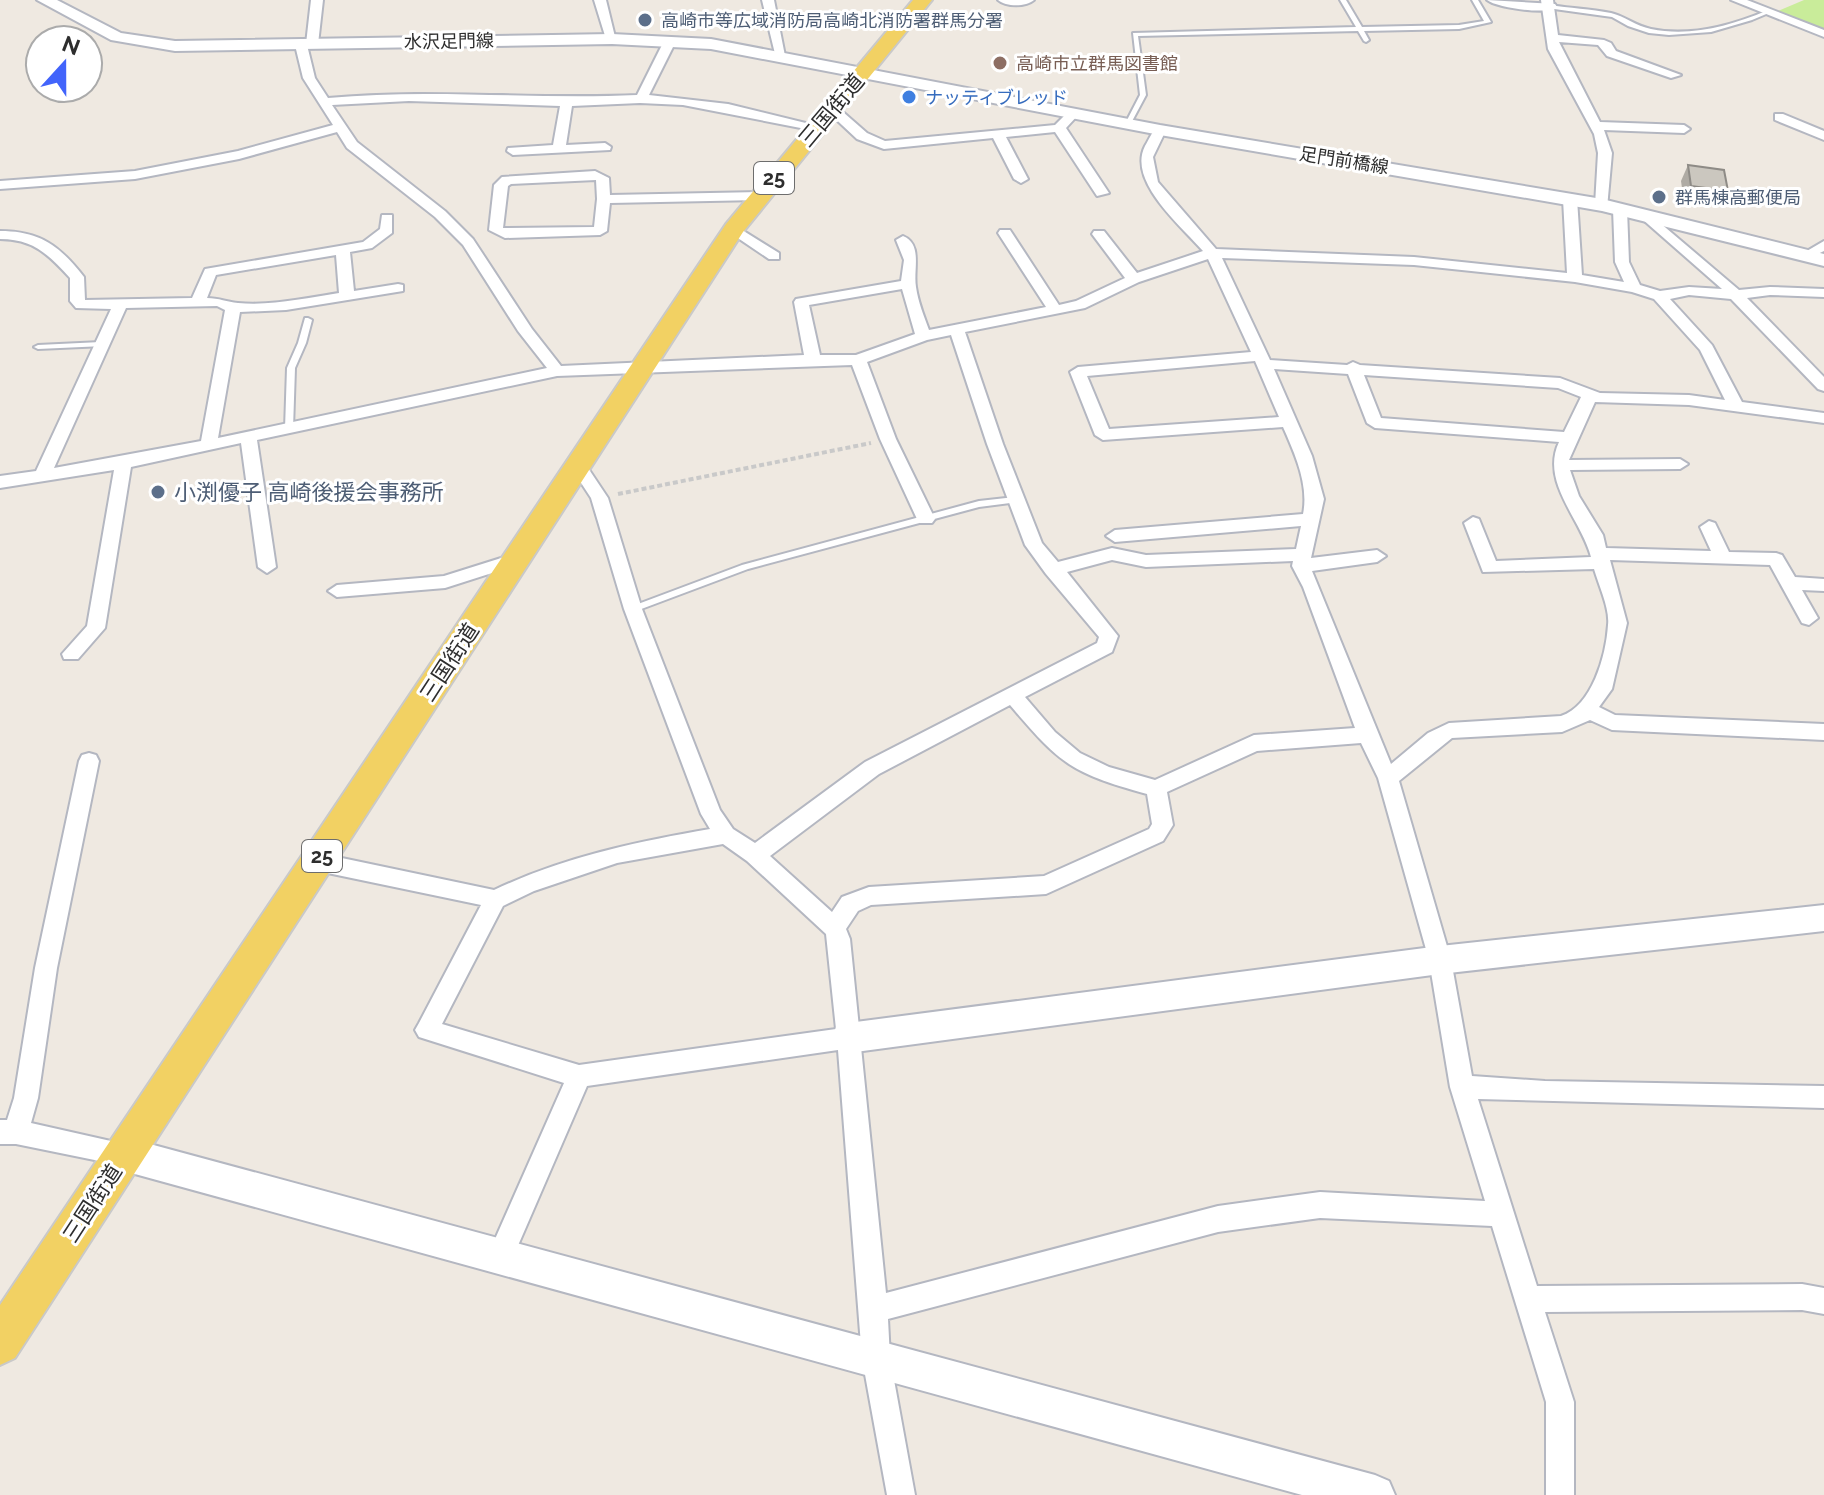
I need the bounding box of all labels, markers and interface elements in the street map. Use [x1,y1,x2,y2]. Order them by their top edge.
place label: 高崎市等広域消防局高崎北消防署群馬分署 [661,10,1003,31]
marker: 高崎市等広域消防局高崎北消防署群馬分署 [636,11,654,29]
north arrow [24,24,104,104]
text: N [59,30,84,60]
street label: 水沢足門線 [404,30,494,52]
place label: 高崎市立群馬図書館 [1016,53,1178,74]
marker: 高崎市立群馬図書館 [991,54,1009,72]
street label: 三国街道 [793,68,869,152]
place label: ナッティブレッド [925,87,1068,108]
marker: ナッティブレッド [900,88,918,106]
street label: 足門前橋線 [1298,143,1390,177]
road number: 25 [754,162,794,194]
place label: 群馬棟高郵便局 [1675,187,1801,208]
marker: 群馬棟高郵便局 [1650,188,1668,206]
place label: 小渕優子 高崎後援会事務所 [174,479,444,505]
marker: 小渕優子 高崎後援会事務所 [149,483,167,501]
street label: 三国街道 [414,618,484,706]
road number: 25 [302,840,342,872]
street label: 三国街道 [57,1159,127,1247]

